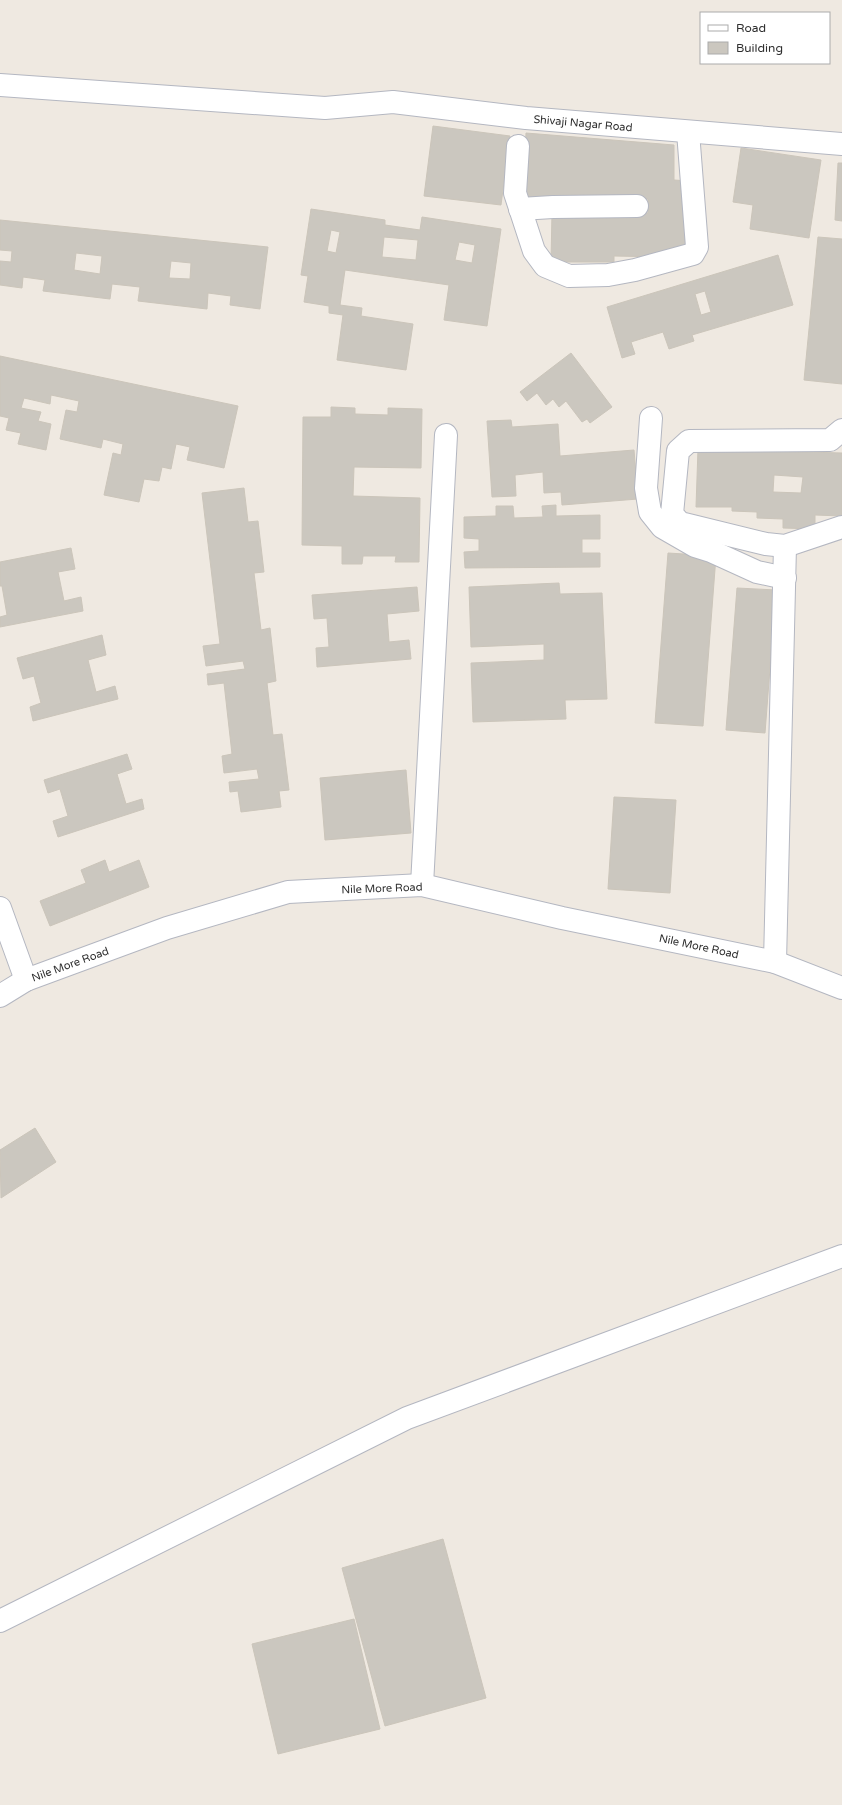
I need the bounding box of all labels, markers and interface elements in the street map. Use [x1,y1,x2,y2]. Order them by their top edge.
legend [700,12,830,64]
text: Road [736,21,766,35]
text: Building [736,41,783,55]
street label: Shivaji Nagar Road [533,113,633,134]
street label: Nile More Road [341,881,423,896]
street label: Nile More Road [658,932,740,961]
street label: Nile More Road [30,944,111,984]

